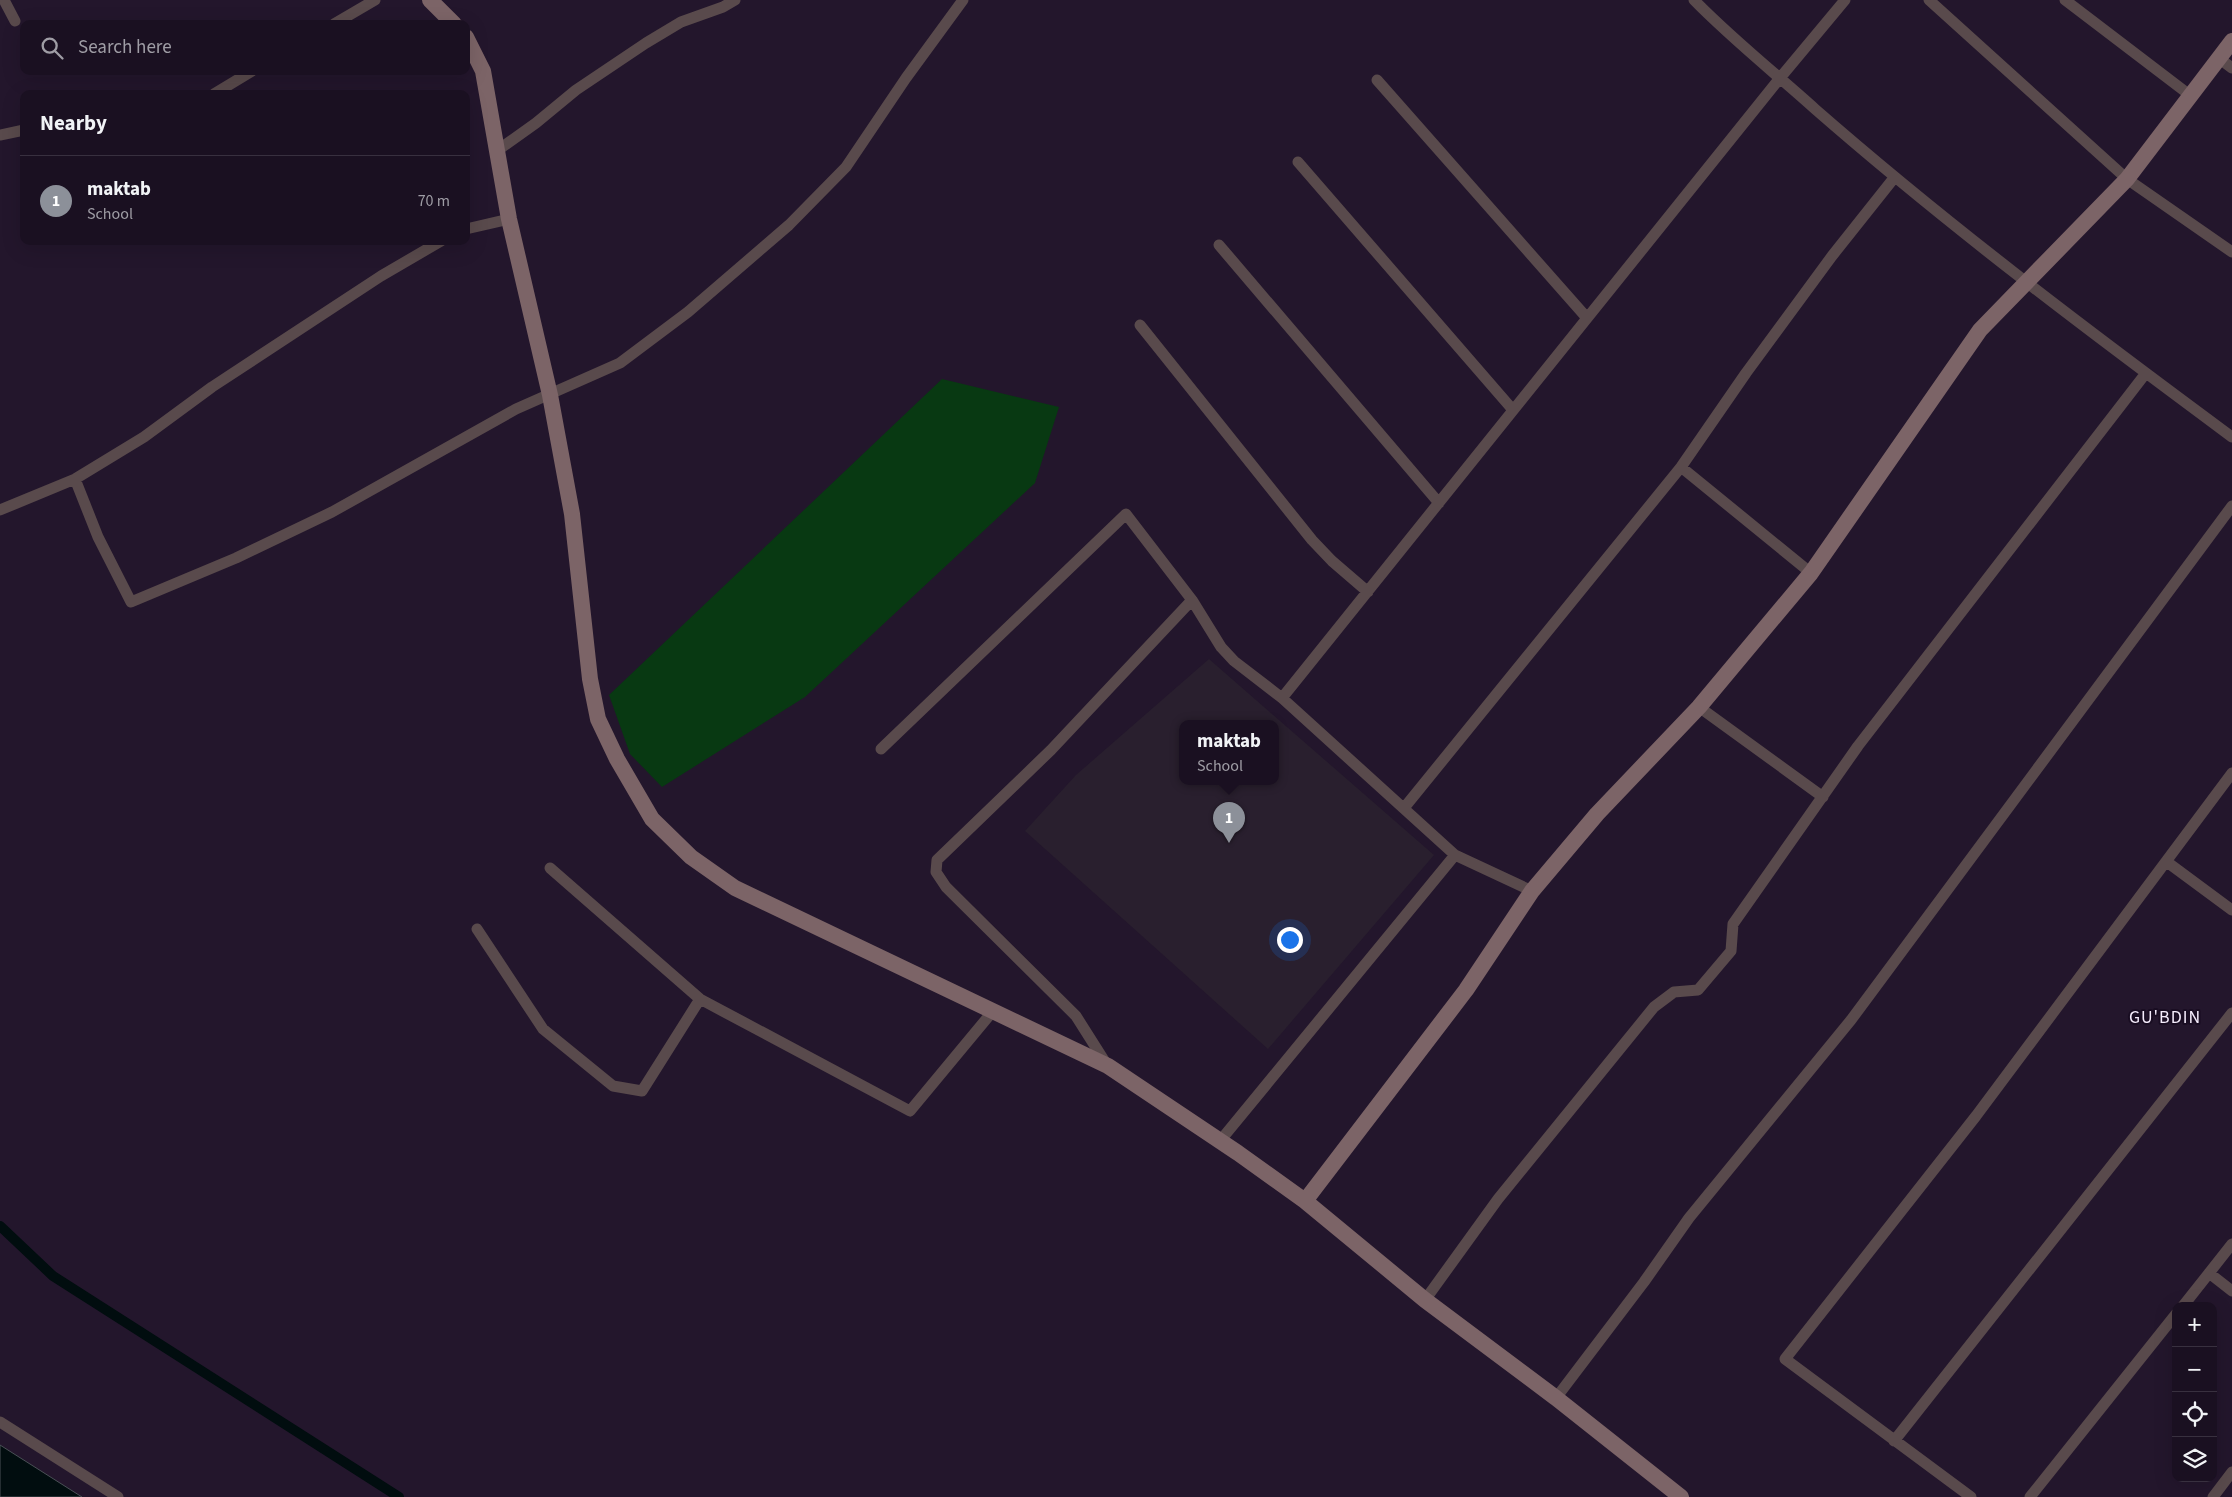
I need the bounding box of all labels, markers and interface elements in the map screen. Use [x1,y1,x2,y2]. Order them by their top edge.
search box [20,20,470,75]
icon: search [38,34,66,62]
text: Search here [78,34,172,61]
text: Nearby [40,108,107,138]
text: maktab [87,176,151,203]
text: 1 [52,190,60,212]
text: 70 m [418,190,450,212]
text: School [87,203,133,225]
popup [1179,720,1279,785]
text: maktab [1197,728,1261,755]
text: School [1197,755,1243,777]
pin: 1 [1213,802,1245,843]
your location [1277,927,1303,953]
district label: GU'BDIN [2129,1005,2201,1030]
map controls [2172,1302,2217,1482]
button: + [2172,1302,2217,1347]
button: − [2172,1347,2217,1392]
button: locate [2172,1392,2217,1437]
button: layers [2172,1437,2217,1482]

